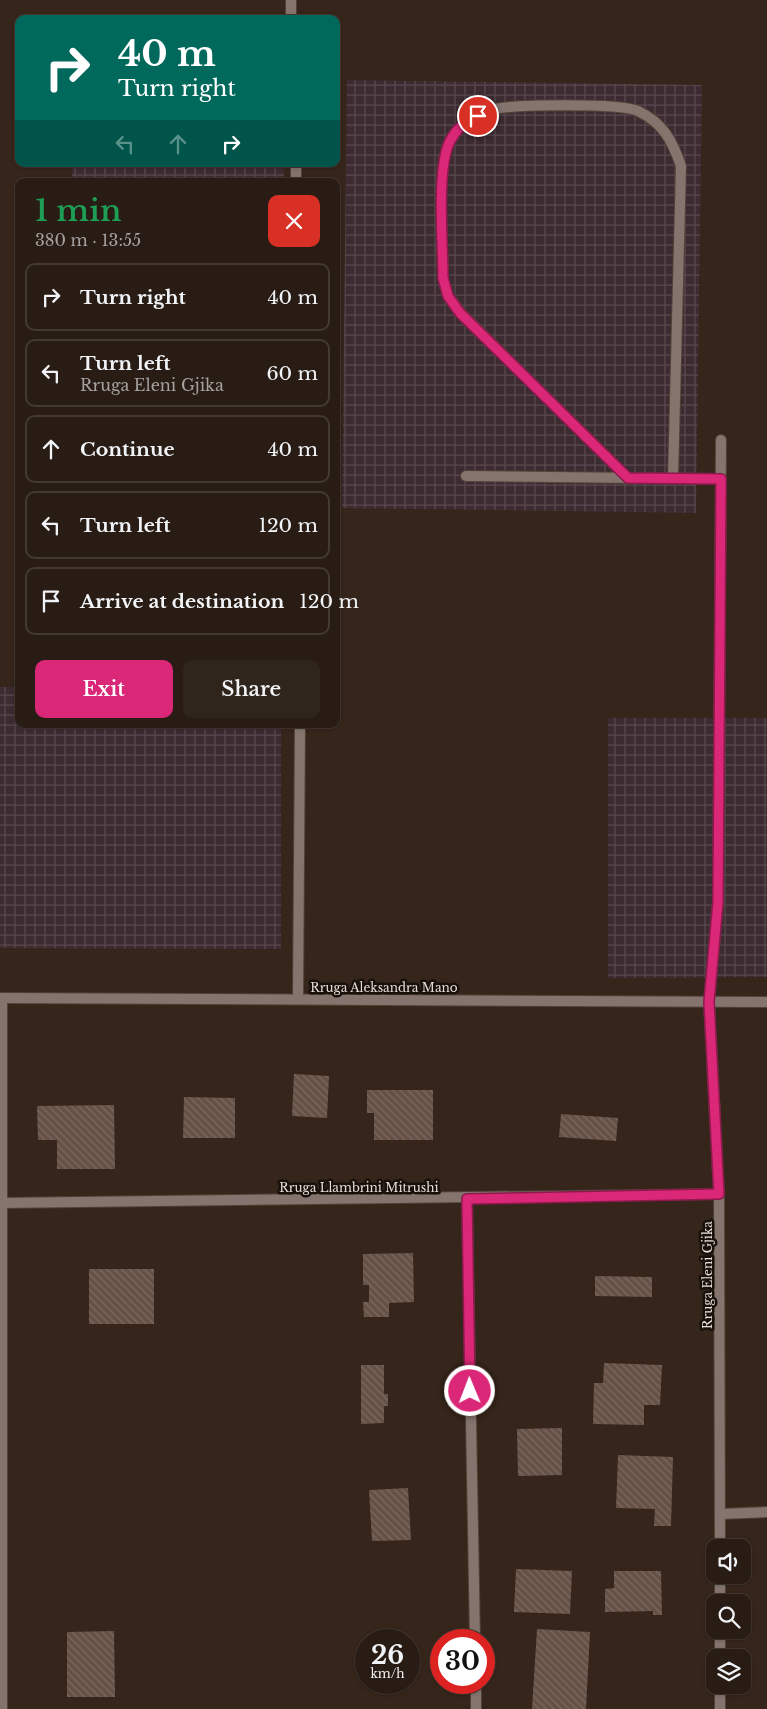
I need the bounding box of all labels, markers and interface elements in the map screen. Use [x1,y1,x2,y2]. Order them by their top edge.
text: 40 m [118,32,216,75]
icon: right [35,35,100,100]
text: Turn right [118,75,236,102]
pin [457,95,499,137]
icon: arrive [464,102,492,130]
icon: left [111,130,139,158]
icon: ahead [164,130,192,158]
icon: right [217,130,245,158]
text: 1 min [35,192,121,229]
button: close [268,195,320,247]
text: 380 m · 13:55 [35,230,141,250]
icon: right [37,283,65,311]
text: Turn right [80,286,186,309]
text: 40 m [267,286,318,309]
text: Turn left [80,352,171,375]
icon: left [37,359,65,387]
text: 60 m [266,362,318,385]
text: Rruga Eleni Gjika [80,375,224,395]
icon: ahead [37,435,65,463]
text: Continue [80,438,175,461]
text: 40 m [267,438,318,461]
icon: left [37,511,65,539]
text: Turn left [80,514,171,537]
text: 120 m [258,514,318,537]
icon: arrive [37,587,65,615]
text: Arrive at destination [80,590,284,613]
text: 120 m [299,590,359,613]
button: Exit [35,660,173,718]
button: Share [183,660,320,718]
street label: Rruga Aleksandra Mano [310,980,458,995]
street label: Rruga Llambrini Mitrushi [279,1180,439,1195]
street label: Rruga Eleni Gjika [700,1221,715,1329]
position arrow [443,1364,495,1416]
map controls [706,1539,751,1694]
button: sound [706,1539,751,1584]
button: search [706,1594,751,1639]
speed limit sign: 30 [430,1629,495,1694]
text: 26 [371,1640,404,1671]
button: layers [706,1649,751,1694]
text: km/h [370,1666,405,1681]

